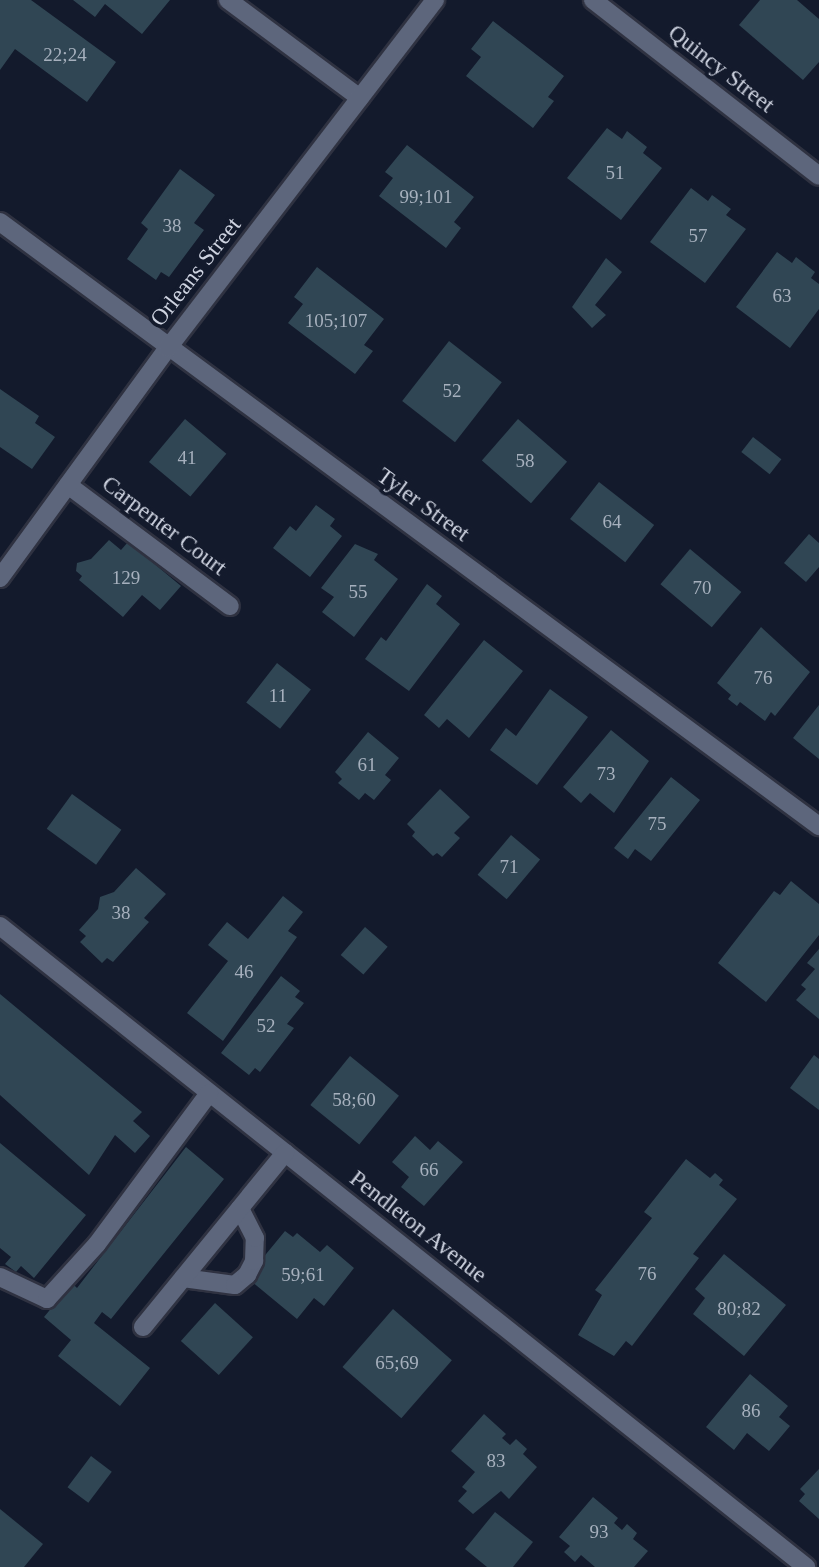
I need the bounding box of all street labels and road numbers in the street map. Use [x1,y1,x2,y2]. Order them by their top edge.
street label: Quincy Street [662,19,780,119]
street label: Orleans Street [145,212,247,332]
street label: Tyler Street [371,462,475,548]
street label: Carpenter Court [96,470,232,582]
street label: Pendleton Avenue [343,1165,493,1289]

